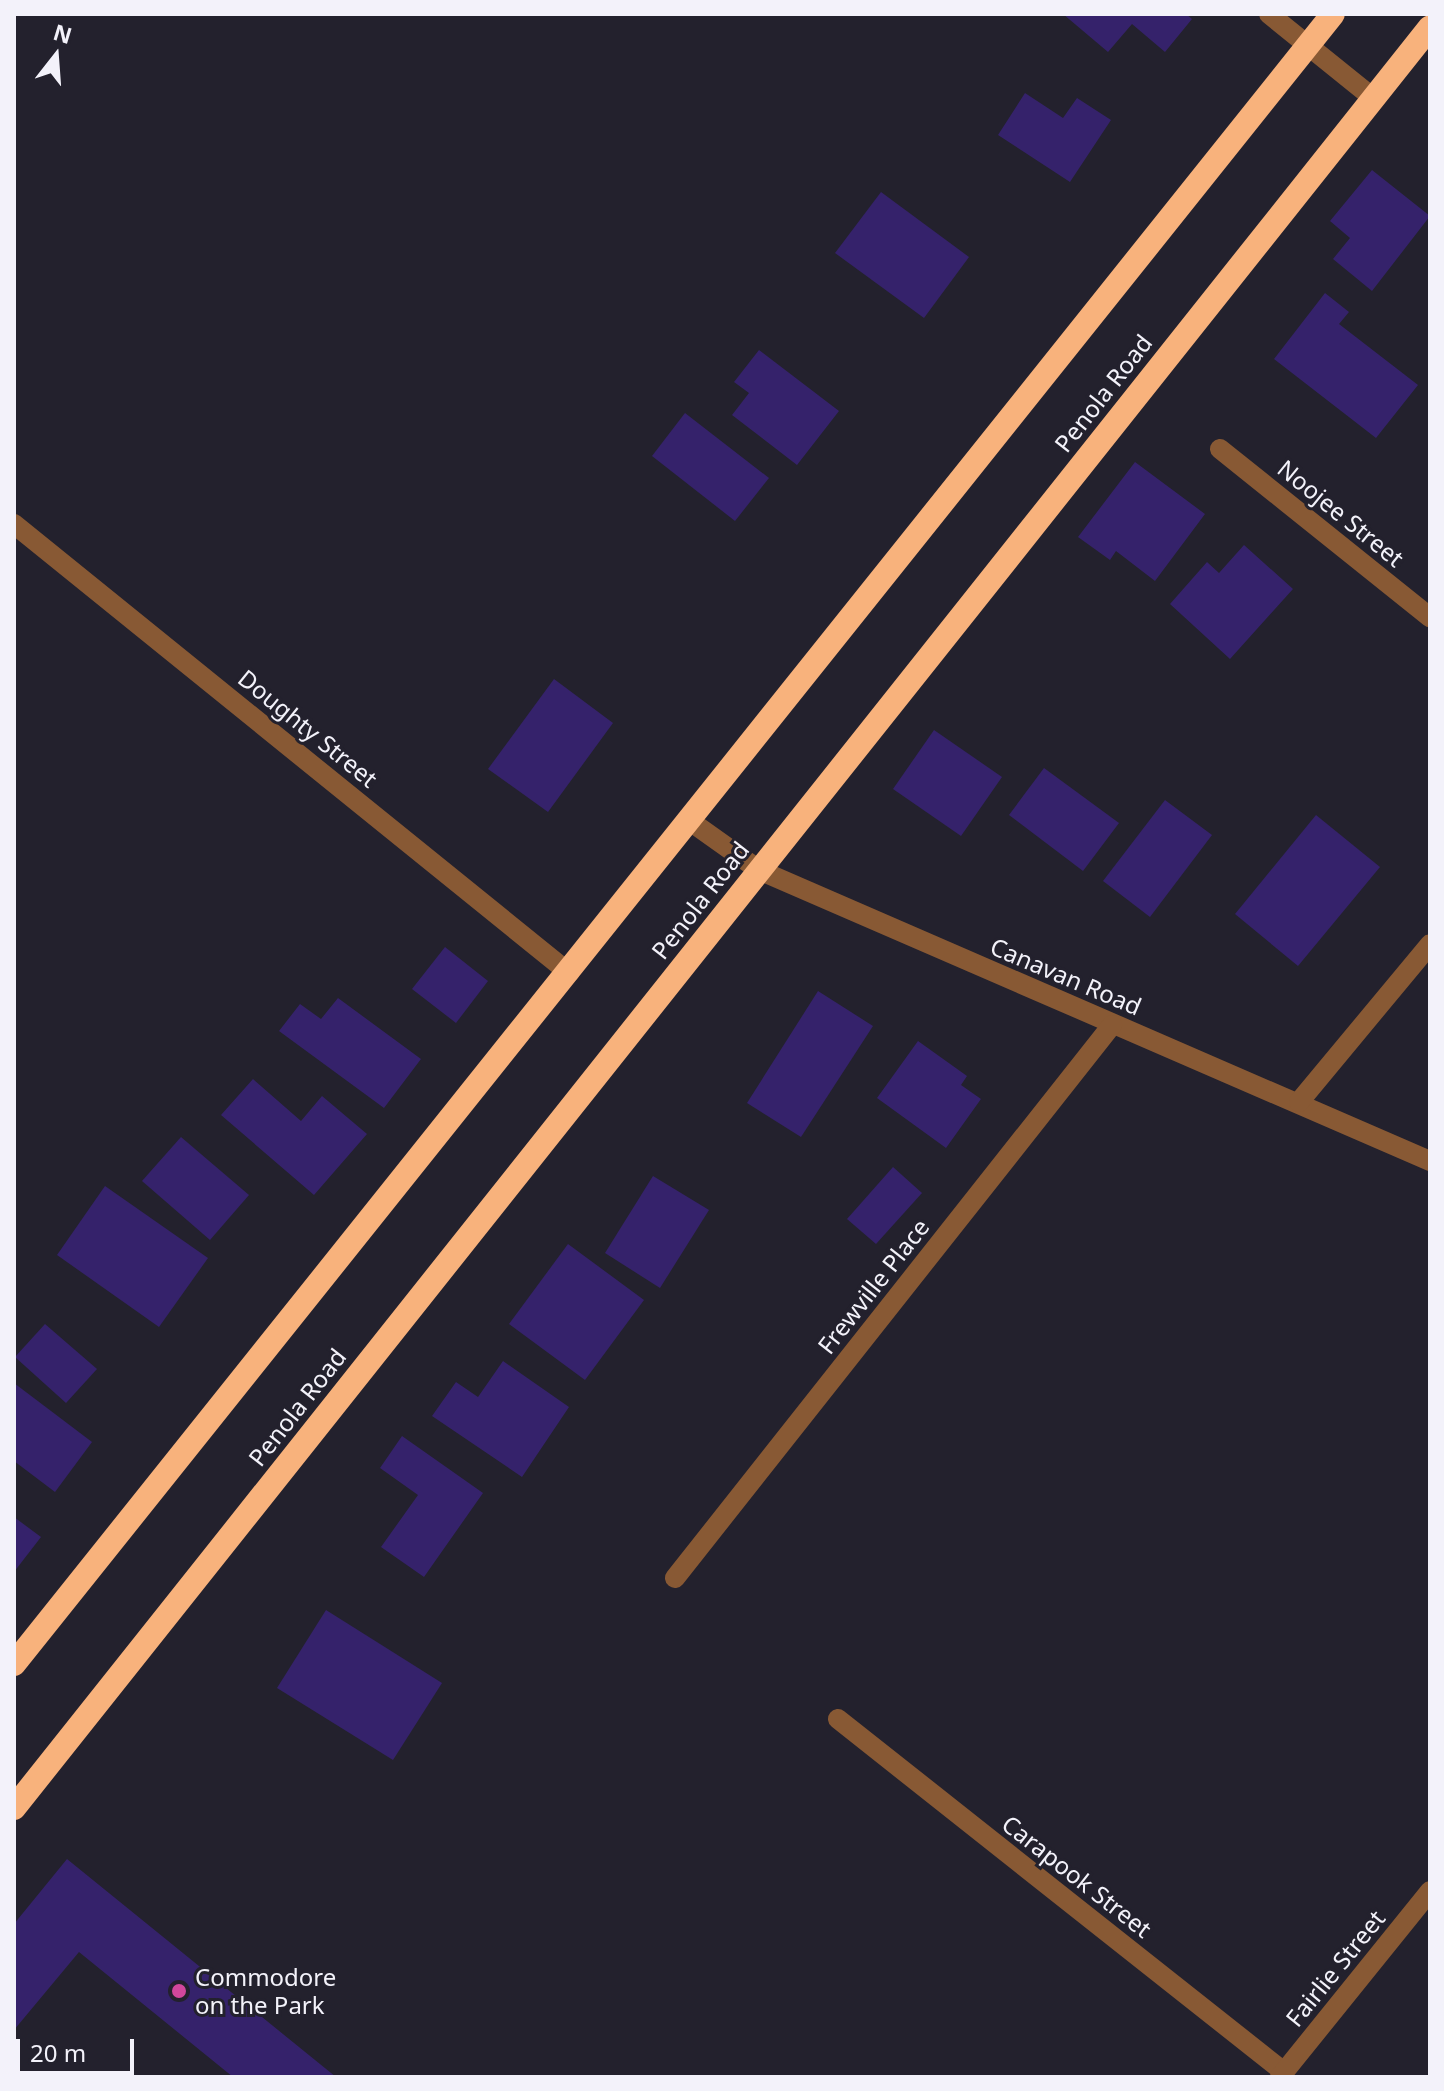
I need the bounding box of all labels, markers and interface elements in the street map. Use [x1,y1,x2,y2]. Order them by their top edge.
north arrow [16,16,96,96]
text: N [50,16,76,50]
street label: Penola Road [1048,329,1158,457]
street label: Noojee Street [1272,453,1410,573]
street label: Doughty Street [233,663,383,793]
street label: Penola Road [645,836,755,964]
street label: Canavan Road [986,931,1146,1021]
street label: Frewville Place [811,1213,935,1359]
street label: Penola Road [242,1343,352,1471]
street label: Carapook Street [997,1809,1157,1943]
street label: Fairlie Street [1279,1904,1391,2032]
place label: Commodore on the Park [195,1963,336,2019]
marker: Commodore on the Park [170,1982,188,2000]
scale bar [20,2023,138,2073]
text: 20 m [30,2036,86,2069]

